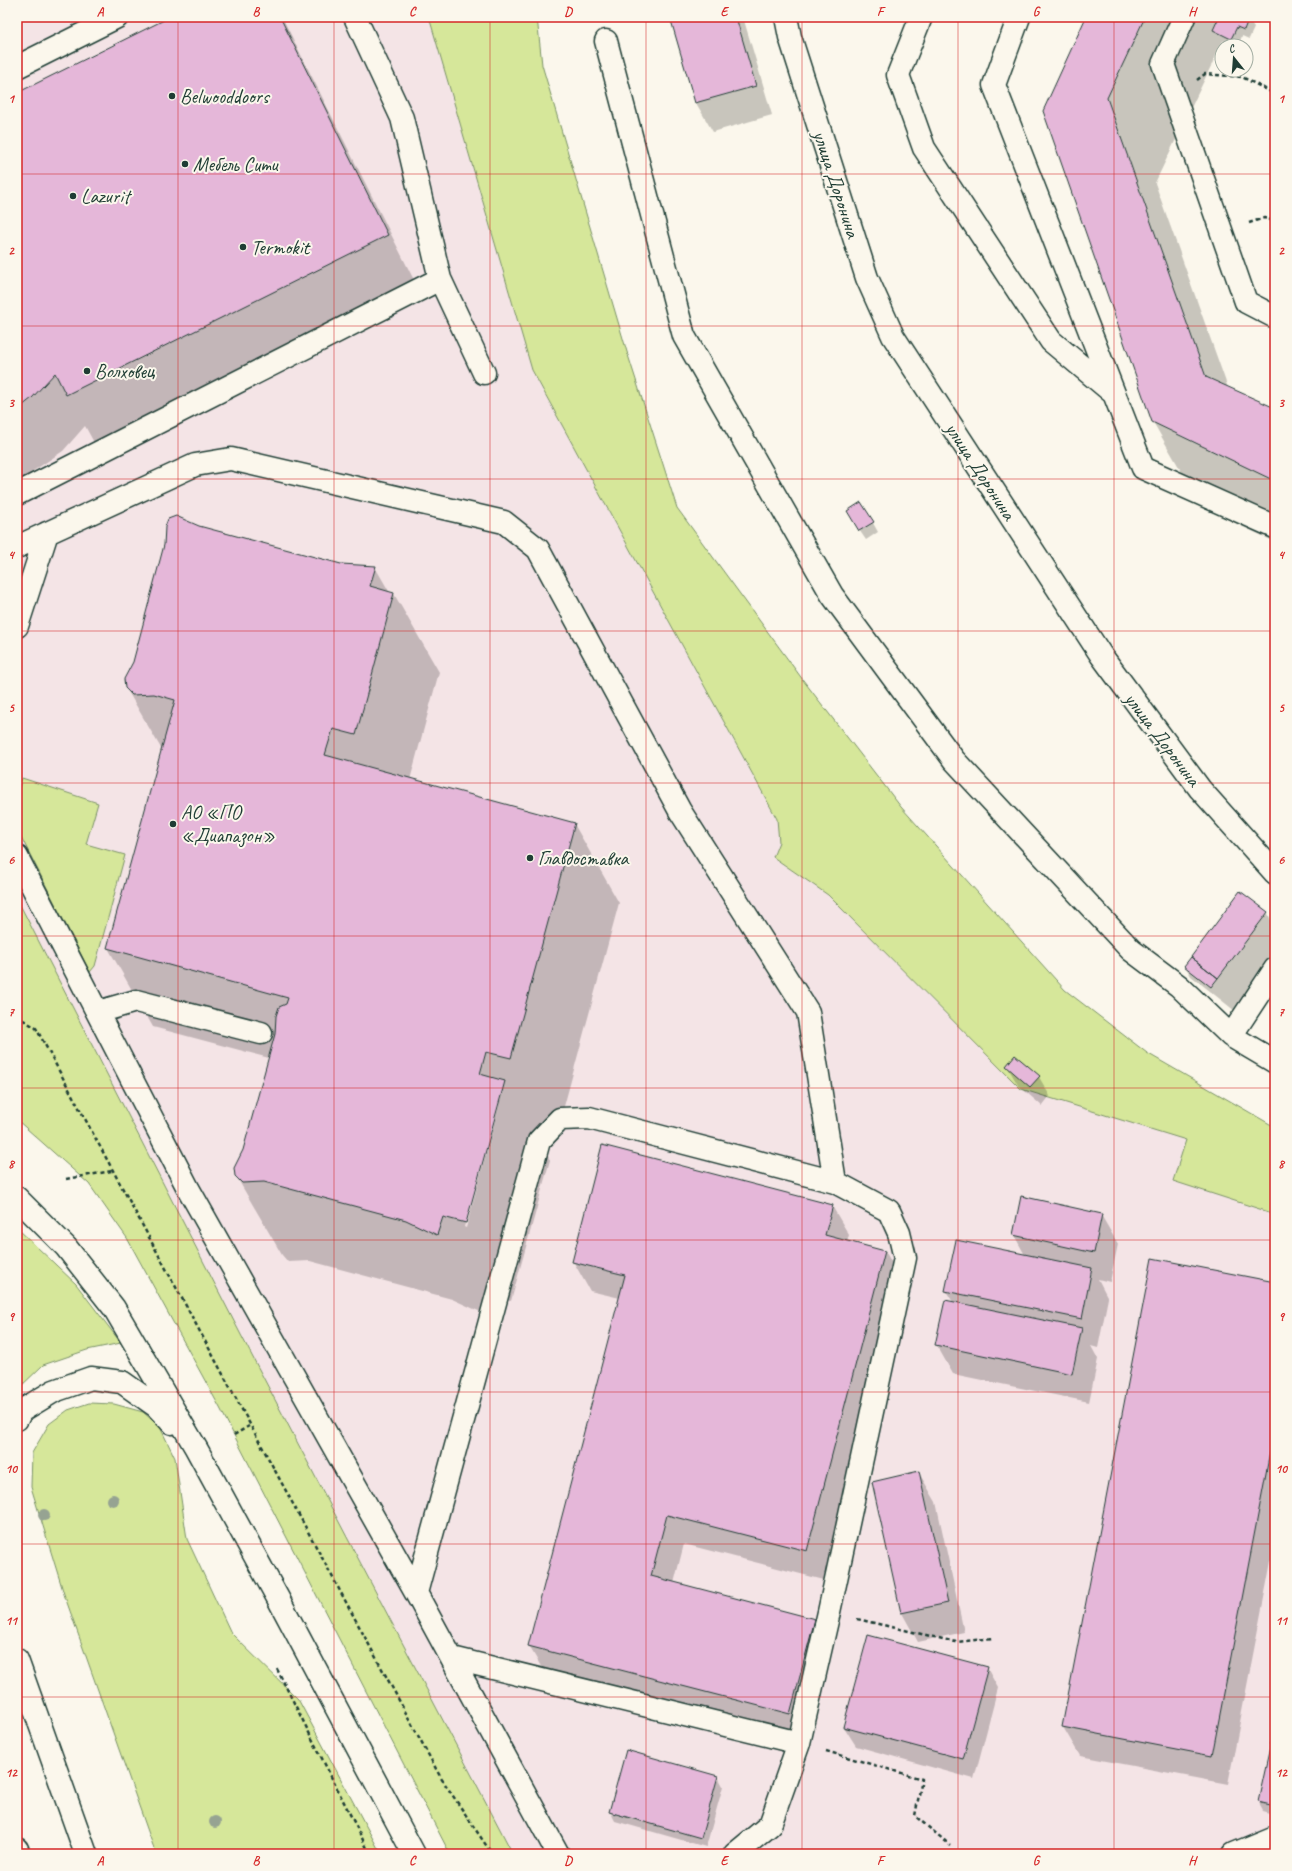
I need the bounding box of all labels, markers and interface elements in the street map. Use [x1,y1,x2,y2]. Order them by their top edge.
text: A [97,4,105,20]
text: B [253,4,261,20]
text: C [409,4,417,20]
text: D [564,4,573,20]
text: E [721,4,730,20]
text: F [877,4,886,20]
text: G [1033,4,1041,20]
text: H [1188,4,1198,20]
north arrow [1214,38,1254,78]
text: С [1226,40,1237,56]
place label: Belwooddoors [180,84,271,109]
text: 1 [8,91,16,107]
marker: Belwooddoors [167,91,177,101]
text: 1 [1278,91,1286,107]
street label: улица Доронина [807,126,866,242]
place label: Мебель Сити [193,152,279,177]
marker: Мебель Сити [180,159,190,169]
place label: Lazurit [81,184,133,209]
marker: Lazurit [68,191,78,201]
place label: Termokit [251,235,311,260]
marker: Termokit [238,242,248,252]
text: 2 [8,243,15,259]
text: 2 [1278,243,1285,259]
place label: Волховец [95,359,156,384]
marker: Волховец [82,366,92,376]
text: 3 [8,395,15,411]
text: 3 [1278,395,1285,411]
street label: улица Доронина [939,417,1022,526]
text: 4 [8,547,16,563]
text: 4 [1278,547,1286,563]
street label: улица Доронина [1118,686,1207,792]
text: 5 [8,700,15,716]
text: 5 [1278,700,1285,716]
place label: АО «ПО «Диапазон» [181,800,275,848]
marker: АО «ПО «Диапазон» [168,819,178,829]
place label: Главдоставка [538,846,630,871]
text: 6 [8,852,15,868]
text: 6 [1278,852,1285,868]
marker: Главдоставка [525,853,535,863]
text: 7 [8,1004,15,1020]
text: 7 [1278,1004,1285,1020]
text: 8 [8,1156,16,1172]
text: 8 [1278,1156,1286,1172]
text: 9 [8,1309,15,1325]
text: 9 [1278,1309,1285,1325]
text: 10 [5,1461,18,1477]
text: 10 [1275,1461,1288,1477]
text: 11 [5,1613,19,1629]
text: 11 [1275,1613,1289,1629]
text: 12 [5,1765,18,1781]
text: 12 [1275,1765,1288,1781]
text: A [97,1853,105,1869]
text: B [253,1853,261,1869]
text: C [409,1853,417,1869]
text: D [564,1853,573,1869]
text: E [721,1853,730,1869]
text: F [877,1853,886,1869]
text: G [1033,1853,1041,1869]
text: H [1188,1853,1198,1869]

